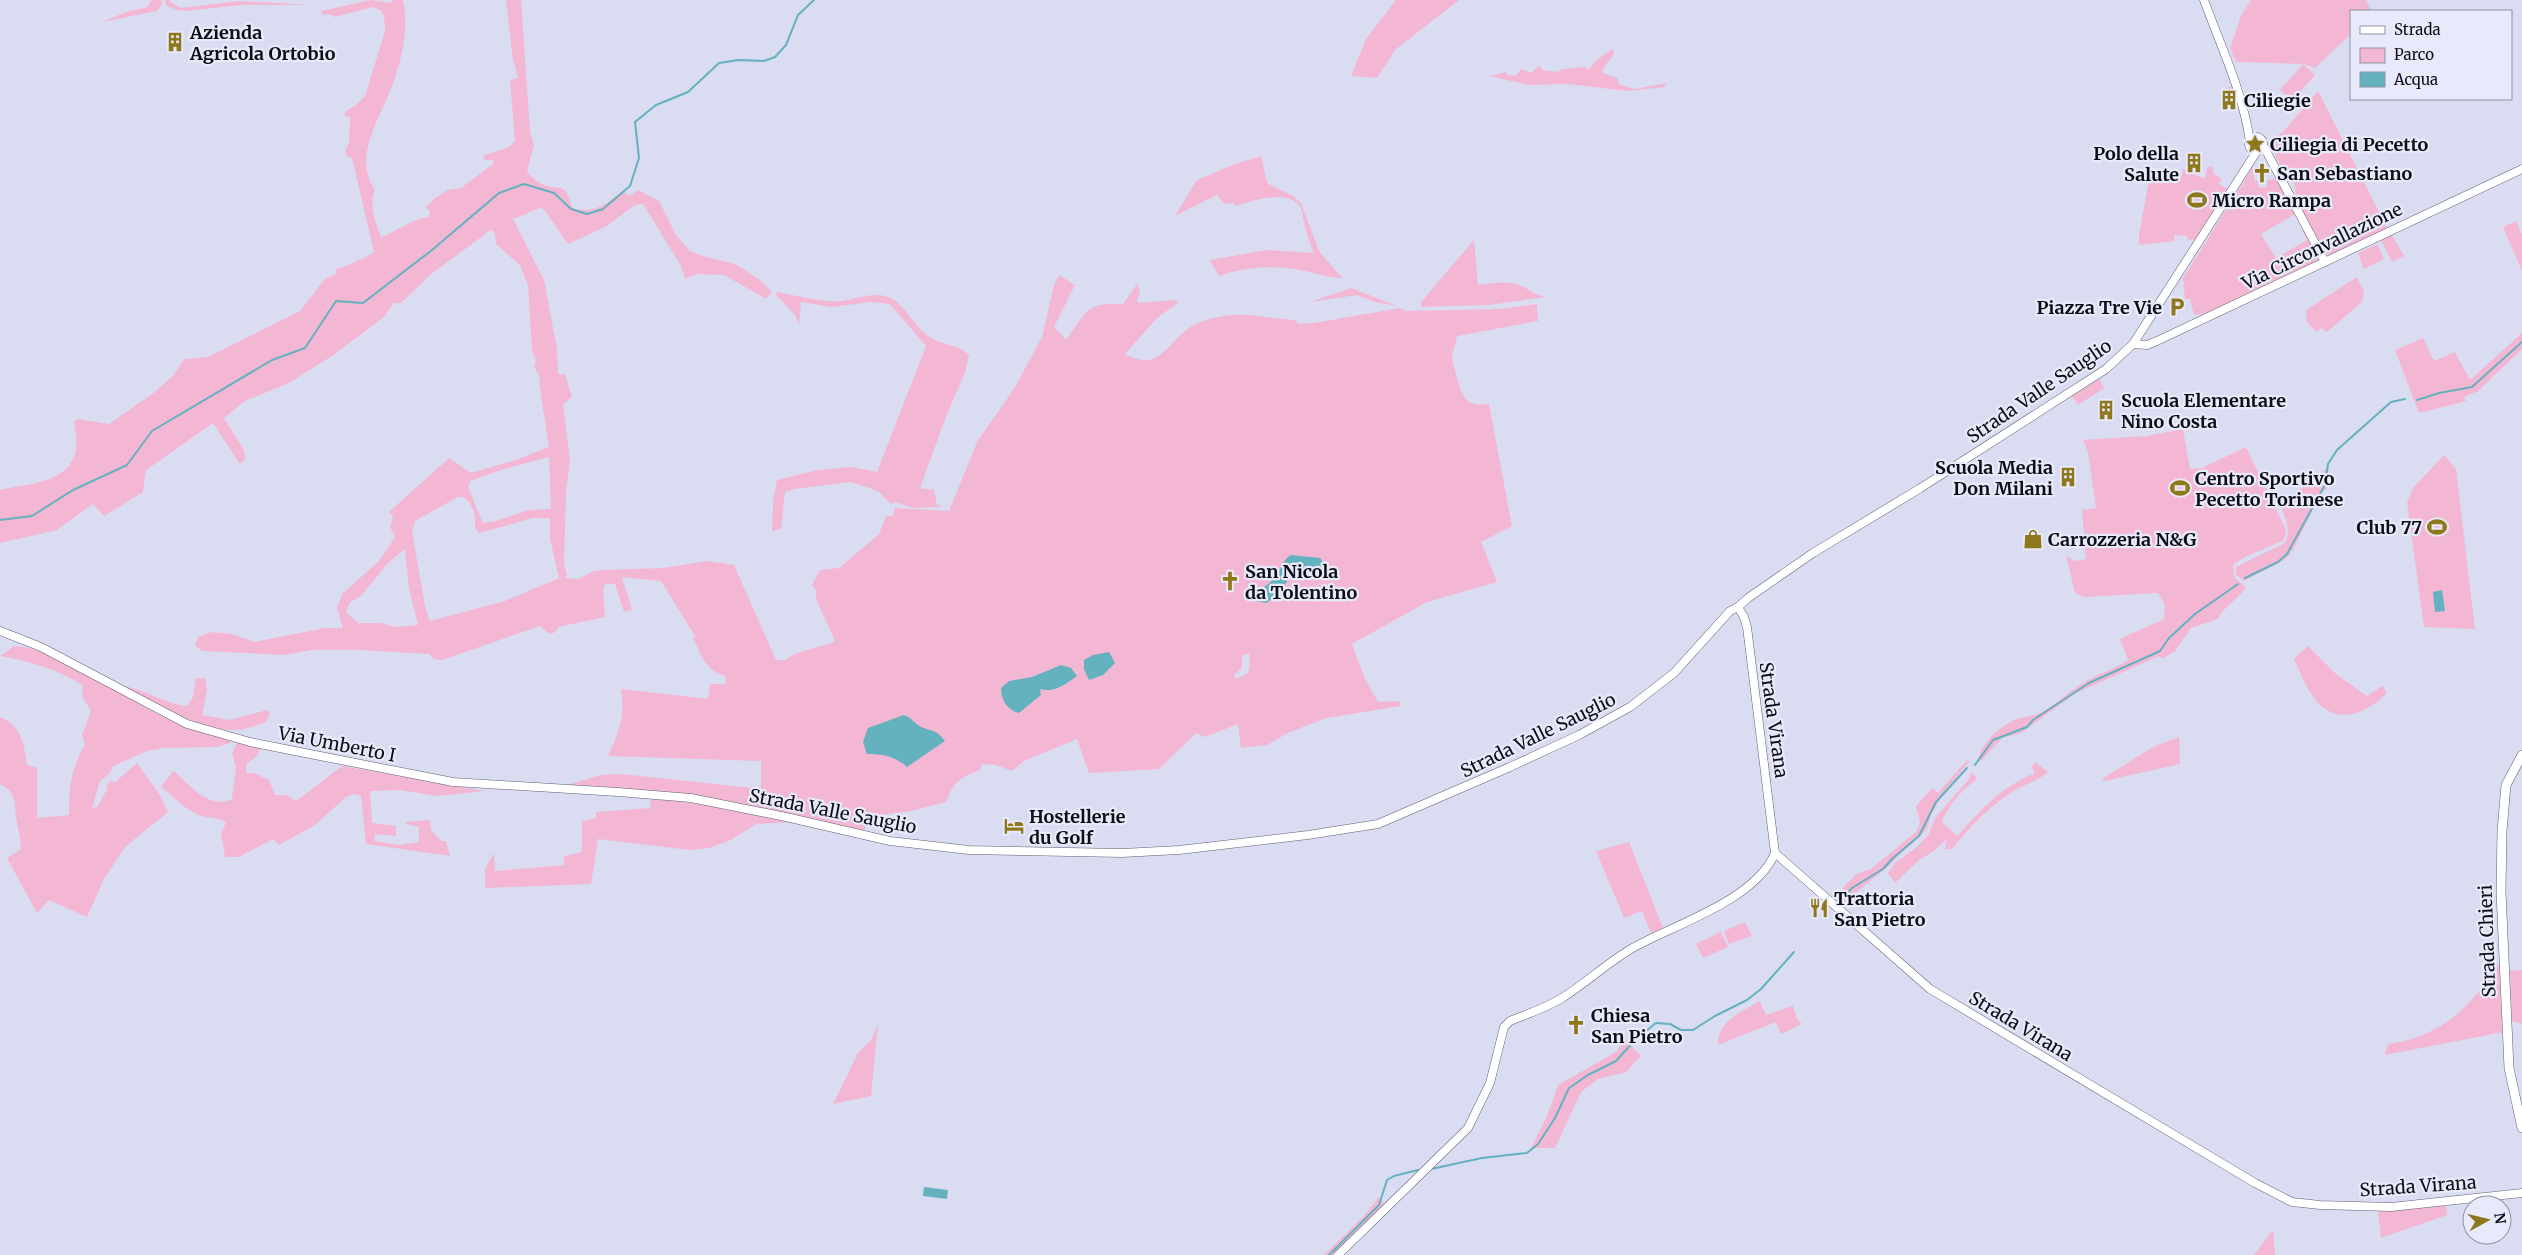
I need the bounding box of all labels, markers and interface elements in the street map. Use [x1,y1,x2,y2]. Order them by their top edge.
legend [2350,10,2512,100]
text: Strada [2394,20,2441,39]
place label: Azienda Agricola Ortobio [189,21,336,65]
building icon: Azienda Agricola Ortobio [164,31,186,53]
text: Parco [2394,45,2434,64]
text: Acqua [2393,70,2438,89]
building icon: Ciliegie [2218,89,2240,111]
place label: Ciliegie [2244,89,2311,112]
place icon: Ciliegia di Pecetto [2244,133,2266,155]
place label: Ciliegia di Pecetto [2270,133,2429,156]
place label: Polo della Salute [2093,142,2179,186]
building icon: Polo della Salute [2183,152,2205,174]
church icon: San Sebastiano [2251,162,2273,184]
place label: San Sebastiano [2277,162,2413,185]
sports icon: Micro Rampa [2186,189,2208,211]
place label: Micro Rampa [2212,189,2331,212]
street label: Via Circonvallazione [2237,197,2406,295]
place label: Piazza Tre Vie [2036,296,2162,319]
parking icon: Piazza Tre Vie [2166,296,2188,318]
street label: Strada Valle Sauglio [1962,334,2116,448]
place label: Scuola Elementare Nino Costa [2121,389,2286,433]
building icon: Scuola Elementare Nino Costa [2095,399,2117,421]
place label: Scuola Media Don Milani [1935,456,2053,500]
building icon: Scuola Media Don Milani [2057,466,2079,488]
place label: Centro Sportivo Pecetto Torinese [2195,467,2344,511]
sports icon: Centro Sportivo Pecetto Torinese [2169,477,2191,499]
place label: Club 77 [2356,516,2422,539]
sports icon: Club 77 [2426,516,2448,538]
shop icon: Carrozzeria N&G [2022,528,2044,550]
place label: Carrozzeria N&G [2048,528,2196,551]
place label: San Nicola da Tolentino [1245,560,1358,604]
church icon: San Nicola da Tolentino [1219,570,1241,592]
street label: Strada Virana [1754,660,1794,780]
street label: Strada Valle Sauglio [1457,687,1619,783]
street label: Via Umberto I [275,721,398,767]
street label: Strada Valle Sauglio [747,784,919,838]
place label: Hostellerie du Golf [1029,805,1126,849]
hotel icon: Hostellerie du Golf [1003,815,1025,837]
street label: Strada Chieri [2474,884,2500,998]
place label: Trattoria San Pietro [1834,887,1926,931]
restaurant icon: Trattoria San Pietro [1808,897,1830,919]
street label: Strada Virana [1965,986,2077,1066]
place label: Chiesa San Pietro [1591,1004,1683,1048]
church icon: Chiesa San Pietro [1565,1014,1587,1036]
street label: Strada Virana [2359,1170,2478,1202]
north arrow [2462,1195,2512,1245]
text: N [2490,1211,2510,1225]

